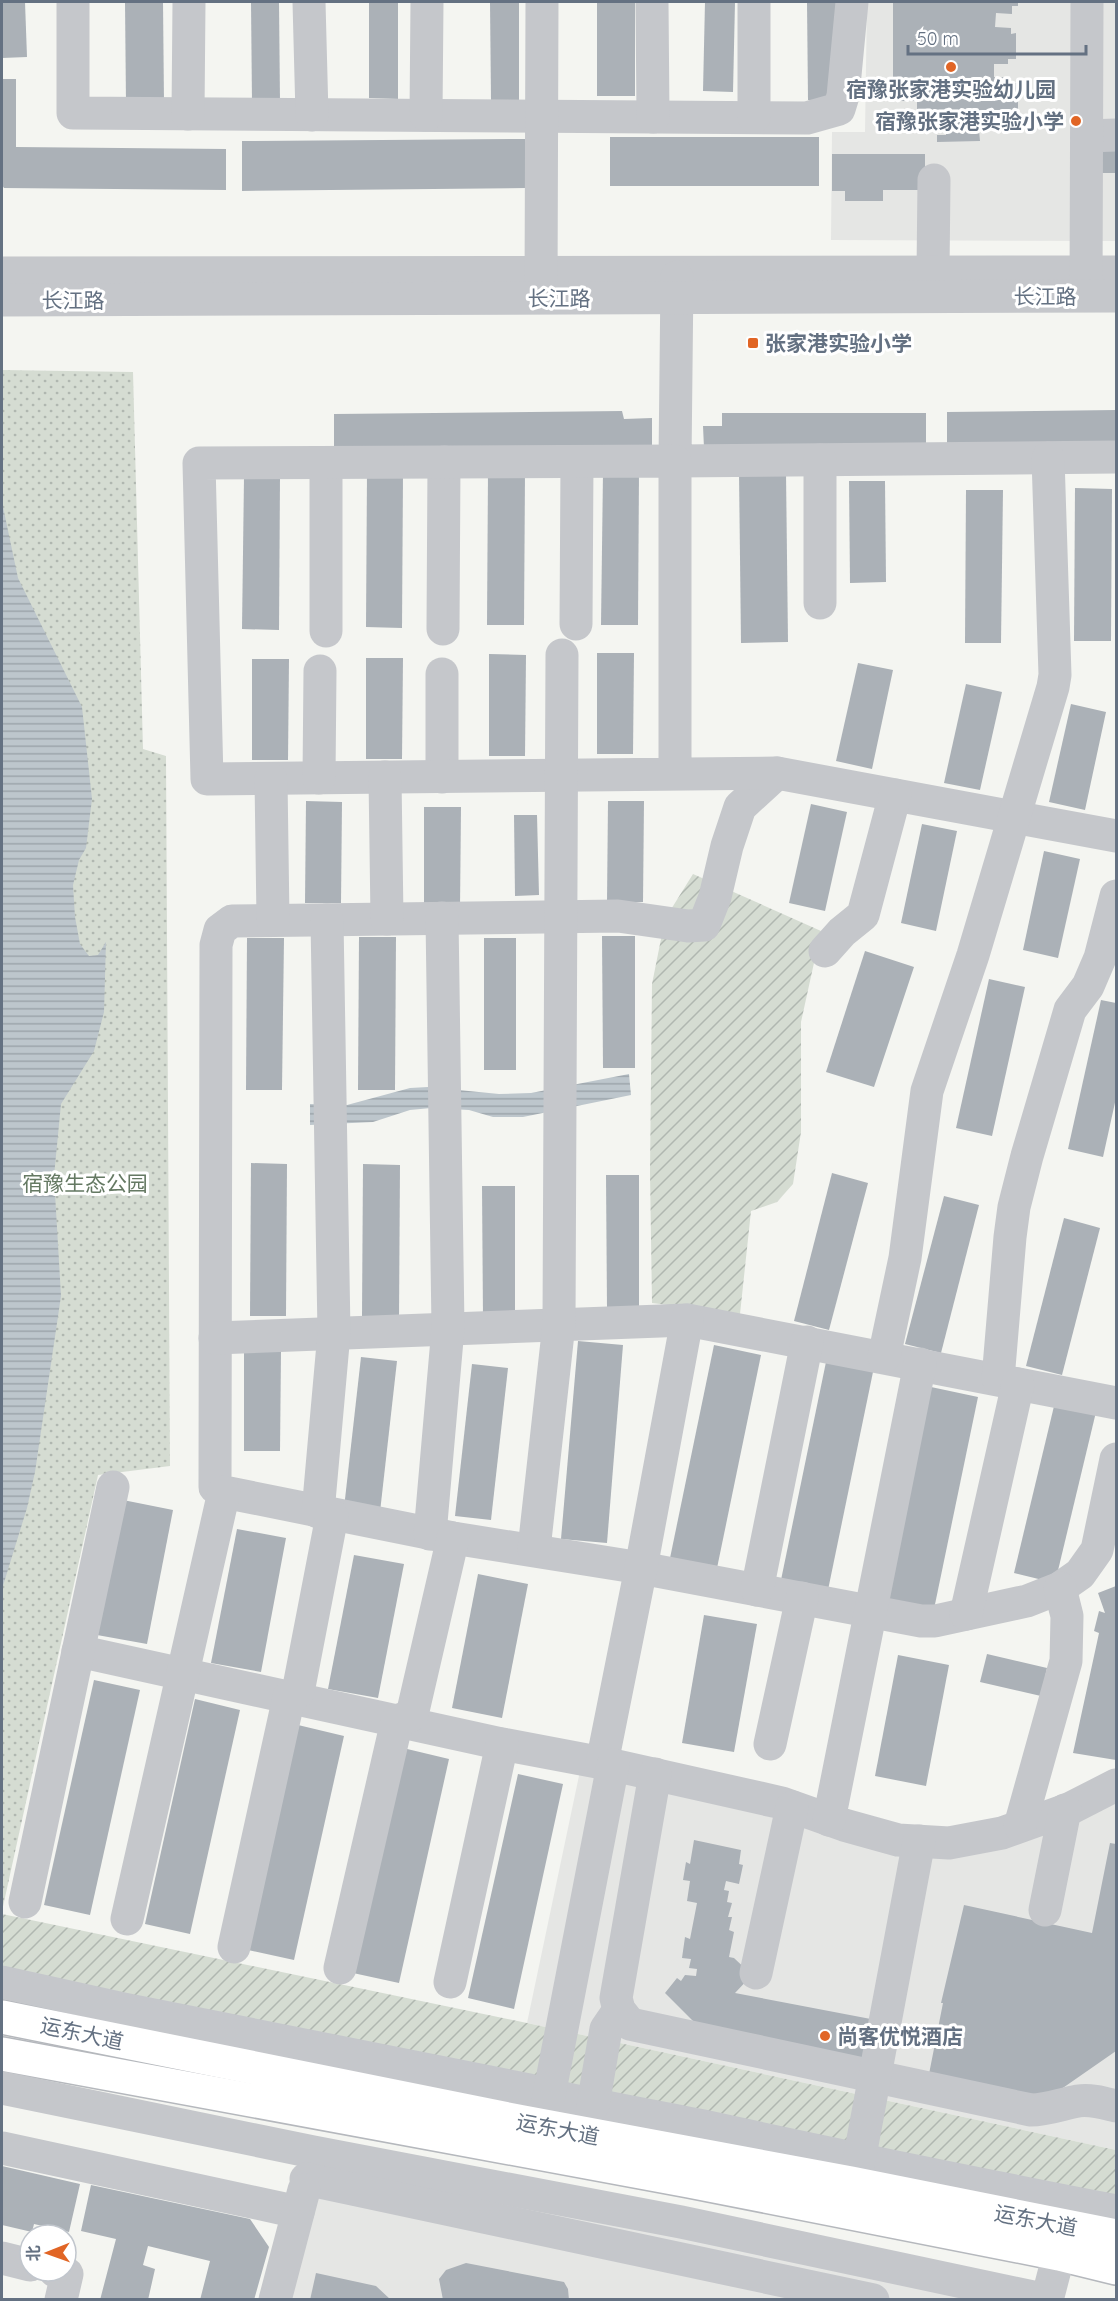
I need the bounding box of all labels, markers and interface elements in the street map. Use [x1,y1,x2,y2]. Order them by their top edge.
scale bar [908,18,1086,56]
text: 50 m [917,27,959,50]
marker: 宿豫张家港实验幼儿园 [944,60,958,74]
place label: 宿豫张家港实验幼儿园 [846,76,1056,102]
place label: 宿豫张家港实验小学 [875,108,1064,134]
marker: 宿豫张家港实验小学 [1069,114,1083,128]
street label: 长江路 [1014,283,1077,309]
street label: 长江路 [528,285,591,311]
street label: 长江路 [42,287,105,313]
place label: 张家港实验小学 [765,330,912,356]
marker: 张家港实验小学 [746,336,760,350]
park label: 宿豫生态公园 [22,1170,148,1196]
street label: 运东大道 [38,2012,126,2054]
place label: 尚客优悦酒店 [837,2023,963,2049]
marker: 尚客优悦酒店 [818,2029,832,2043]
street label: 运东大道 [514,2108,602,2150]
street label: 运东大道 [992,2199,1080,2241]
north arrow [18,2223,78,2283]
text: 北 [23,2245,43,2261]

